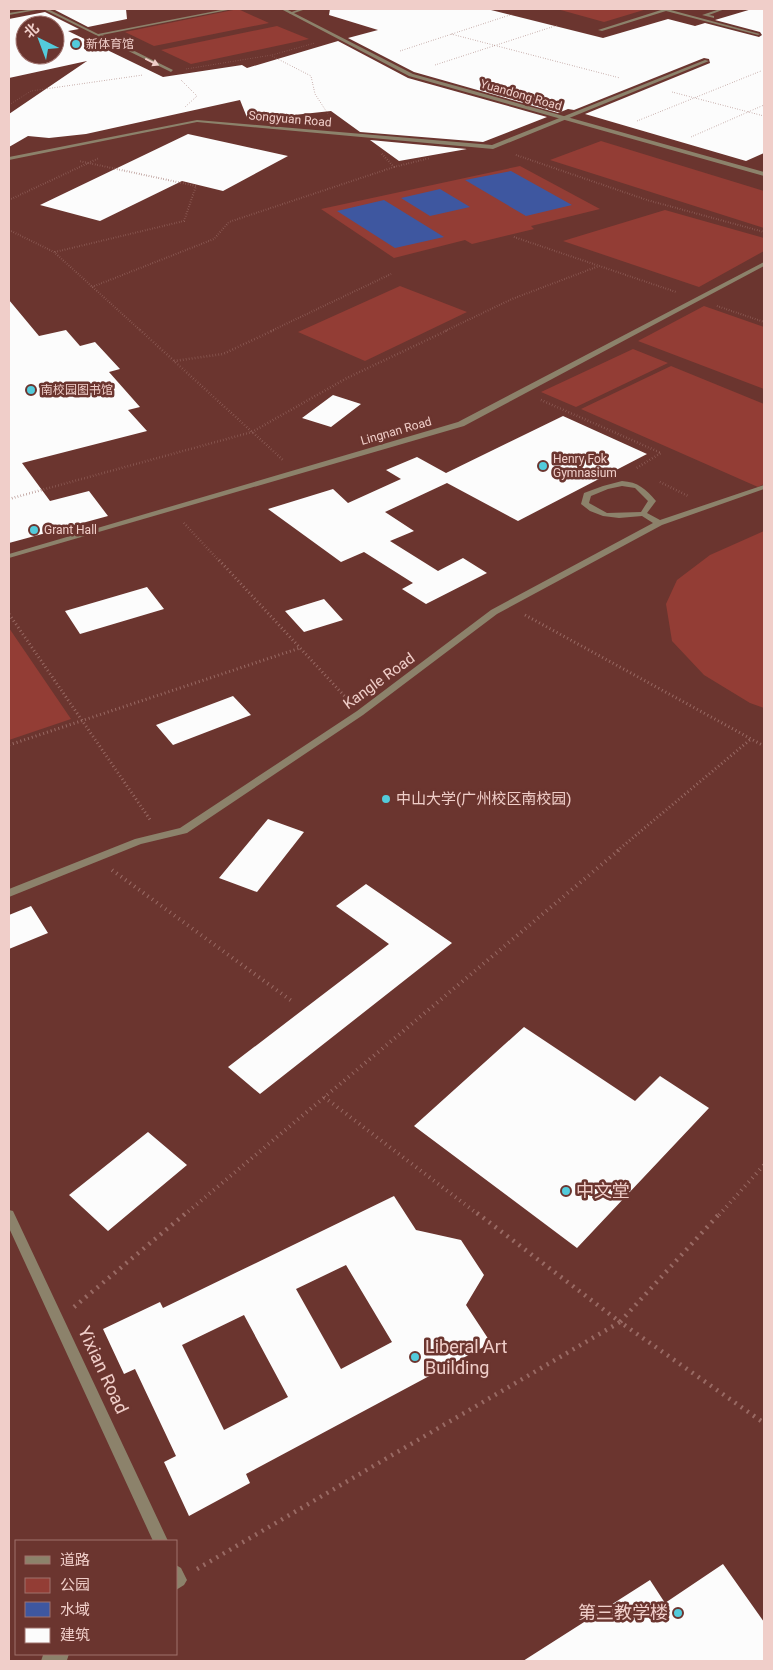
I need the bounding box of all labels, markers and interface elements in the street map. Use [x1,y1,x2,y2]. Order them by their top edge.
north arrow [15,15,65,65]
text: 北 [21,20,42,41]
place label: 新体育馆 [86,37,134,51]
marker: 新体育馆 [70,38,82,50]
one-way arrow [144,57,159,66]
street label: Yuandong Road [479,77,563,113]
street label: Songyuan Road [248,108,332,130]
place label: 南校园图书馆 [41,383,113,397]
marker: 南校园图书馆 [25,384,37,396]
street label: Lingnan Road [359,414,433,448]
place label: Henry Fok Gymnasium [553,452,617,480]
marker: Henry Fok Gymnasium [537,460,549,472]
place label: Grant Hall [44,523,97,537]
marker: Grant Hall [28,524,40,536]
street label: Kangle Road [340,649,418,713]
place label: 中山大学(广州校区南校园) [396,790,571,808]
marker: 中山大学(广州校区南校园) [380,793,392,805]
place label: 中文堂 [576,1180,630,1201]
marker: 中文堂 [560,1185,572,1197]
street label: Yixian Road [74,1323,133,1417]
place label: Liberal Art Building [425,1336,507,1378]
marker: Liberal Art Building [409,1351,421,1363]
legend [15,1540,178,1655]
text: 道路 [60,1551,90,1569]
text: 公园 [60,1576,90,1594]
text: 水域 [60,1601,90,1619]
place label: 第三教学楼 [578,1602,668,1623]
marker: 第三教学楼 [672,1607,684,1619]
text: 建筑 [60,1626,90,1644]

